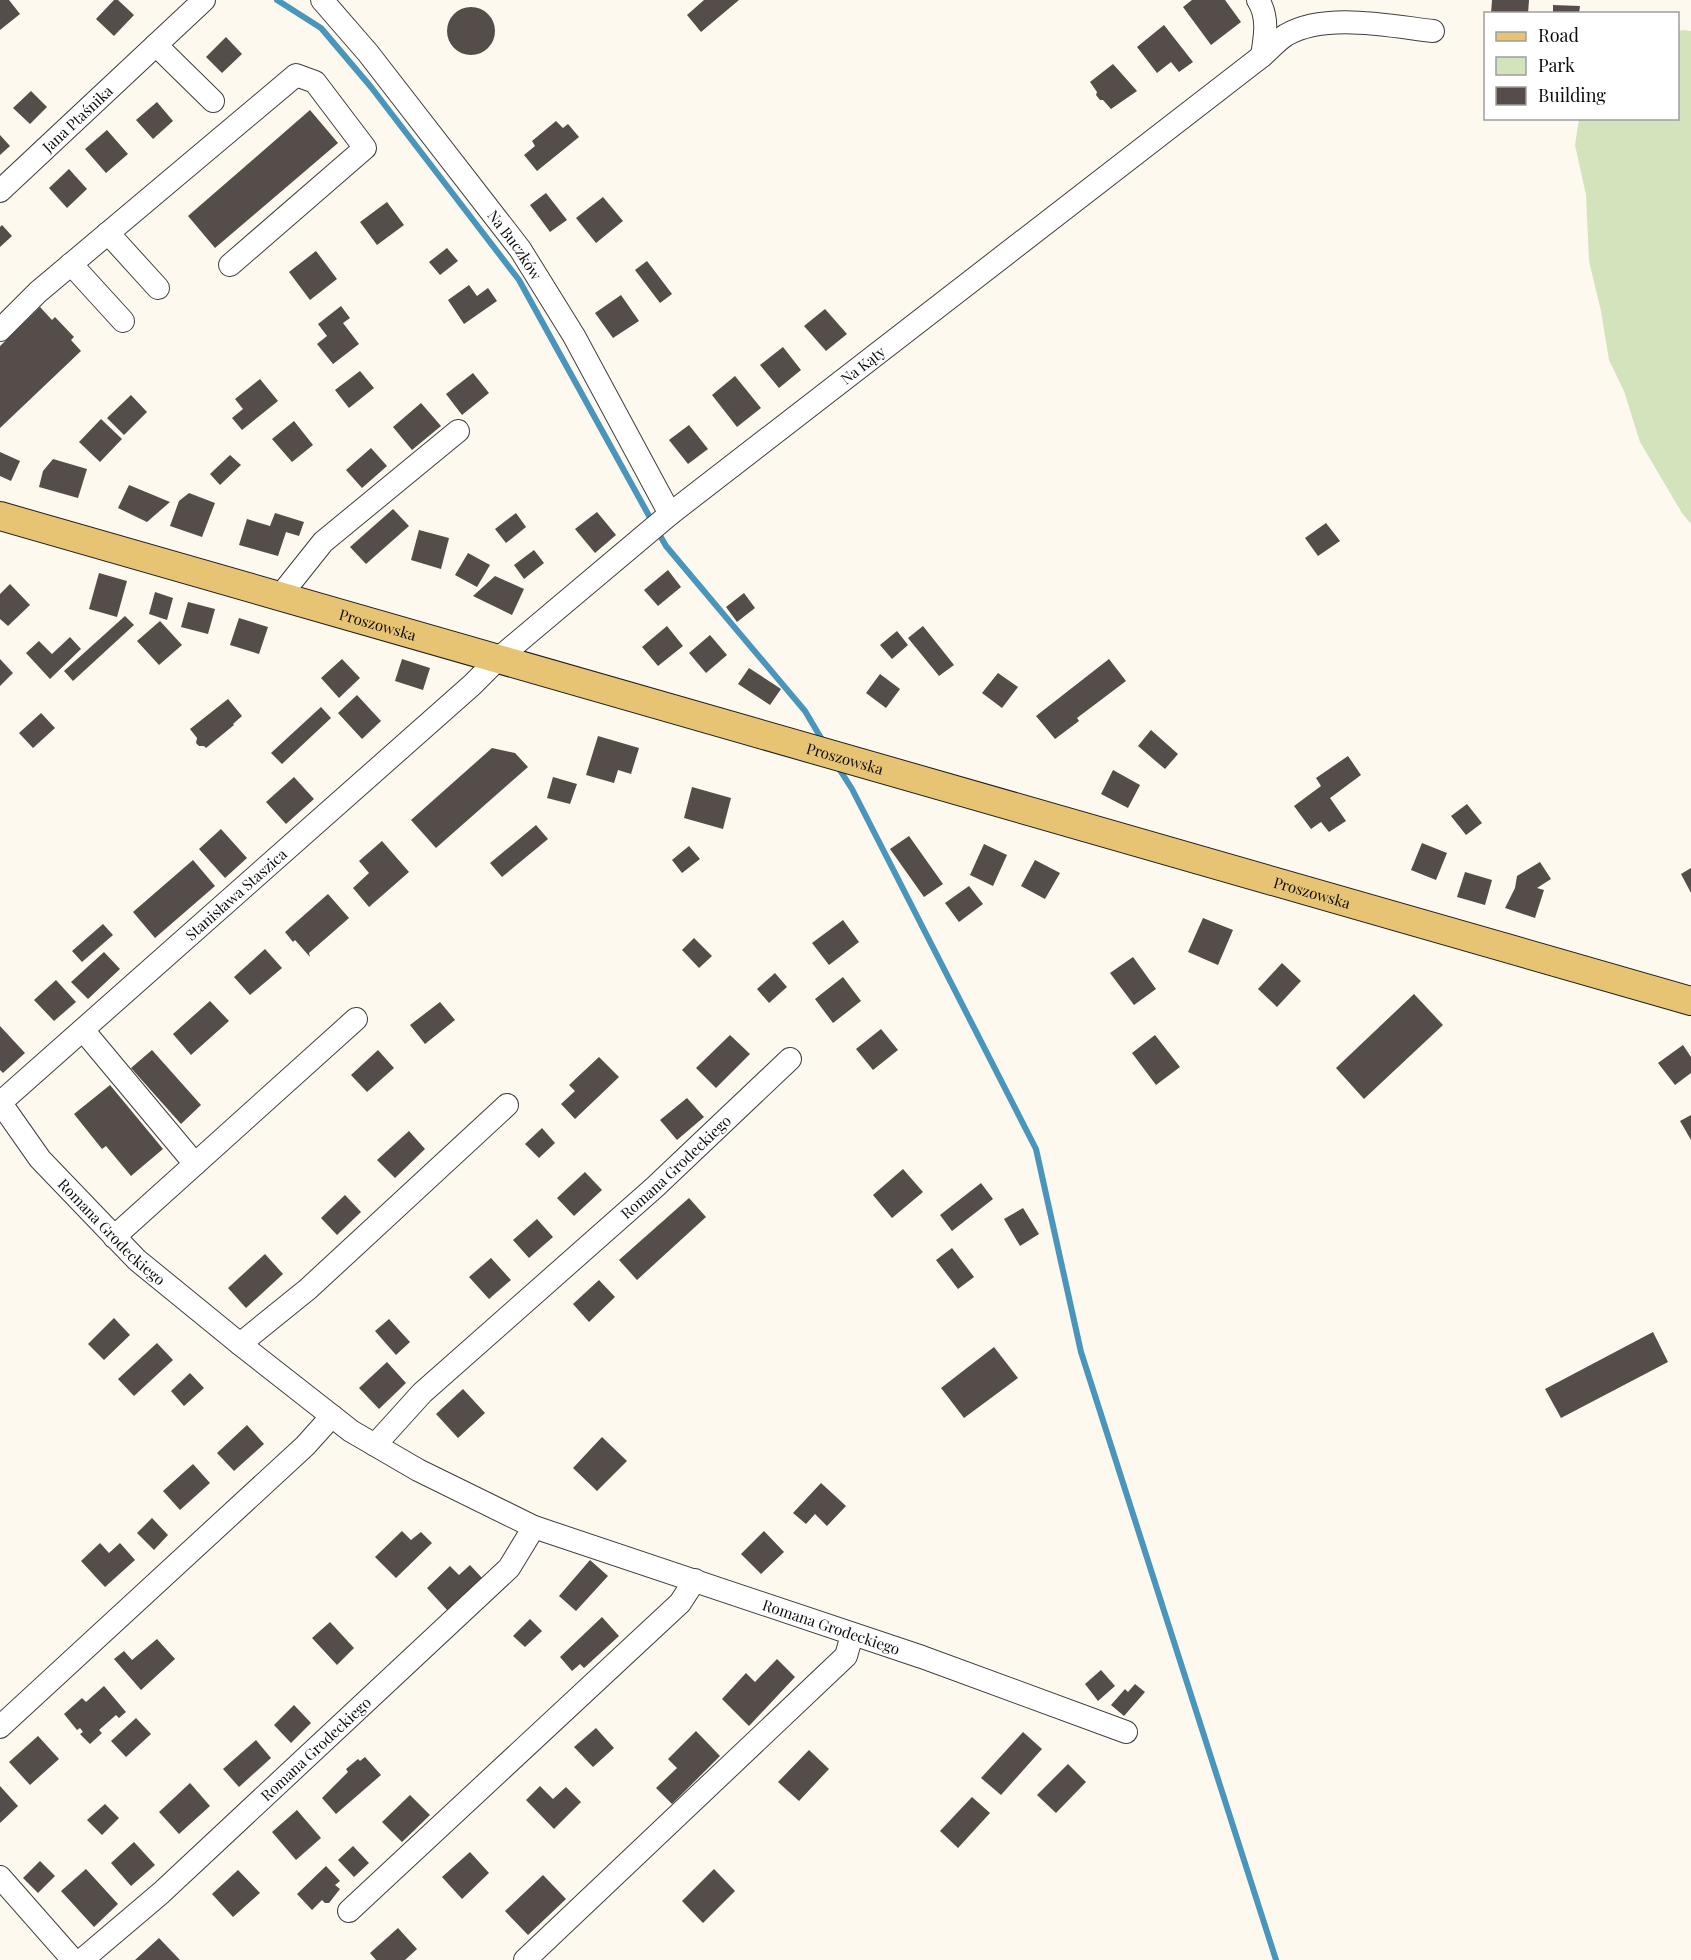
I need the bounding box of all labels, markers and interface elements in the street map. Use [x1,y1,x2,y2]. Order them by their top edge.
legend [1484,12,1679,120]
text: Road [1538,23,1579,47]
text: Park [1538,53,1575,77]
street label: Jana Ptaśnika [37,80,117,157]
text: Building [1538,83,1606,107]
street label: Na Buczków [483,206,547,284]
street label: Na Kąty [836,341,890,389]
street label: Proszowska [337,604,419,645]
street label: Proszowska [804,738,886,779]
street label: Stanisława Staszica [181,844,291,944]
street label: Proszowska [1271,872,1353,913]
street label: Romana Grodeckiego [616,1110,735,1223]
street label: Romana Grodeckiego [54,1174,170,1289]
street label: Romana Grodeckiego [760,1594,903,1659]
street label: Romana Grodeckiego [256,1692,375,1805]

